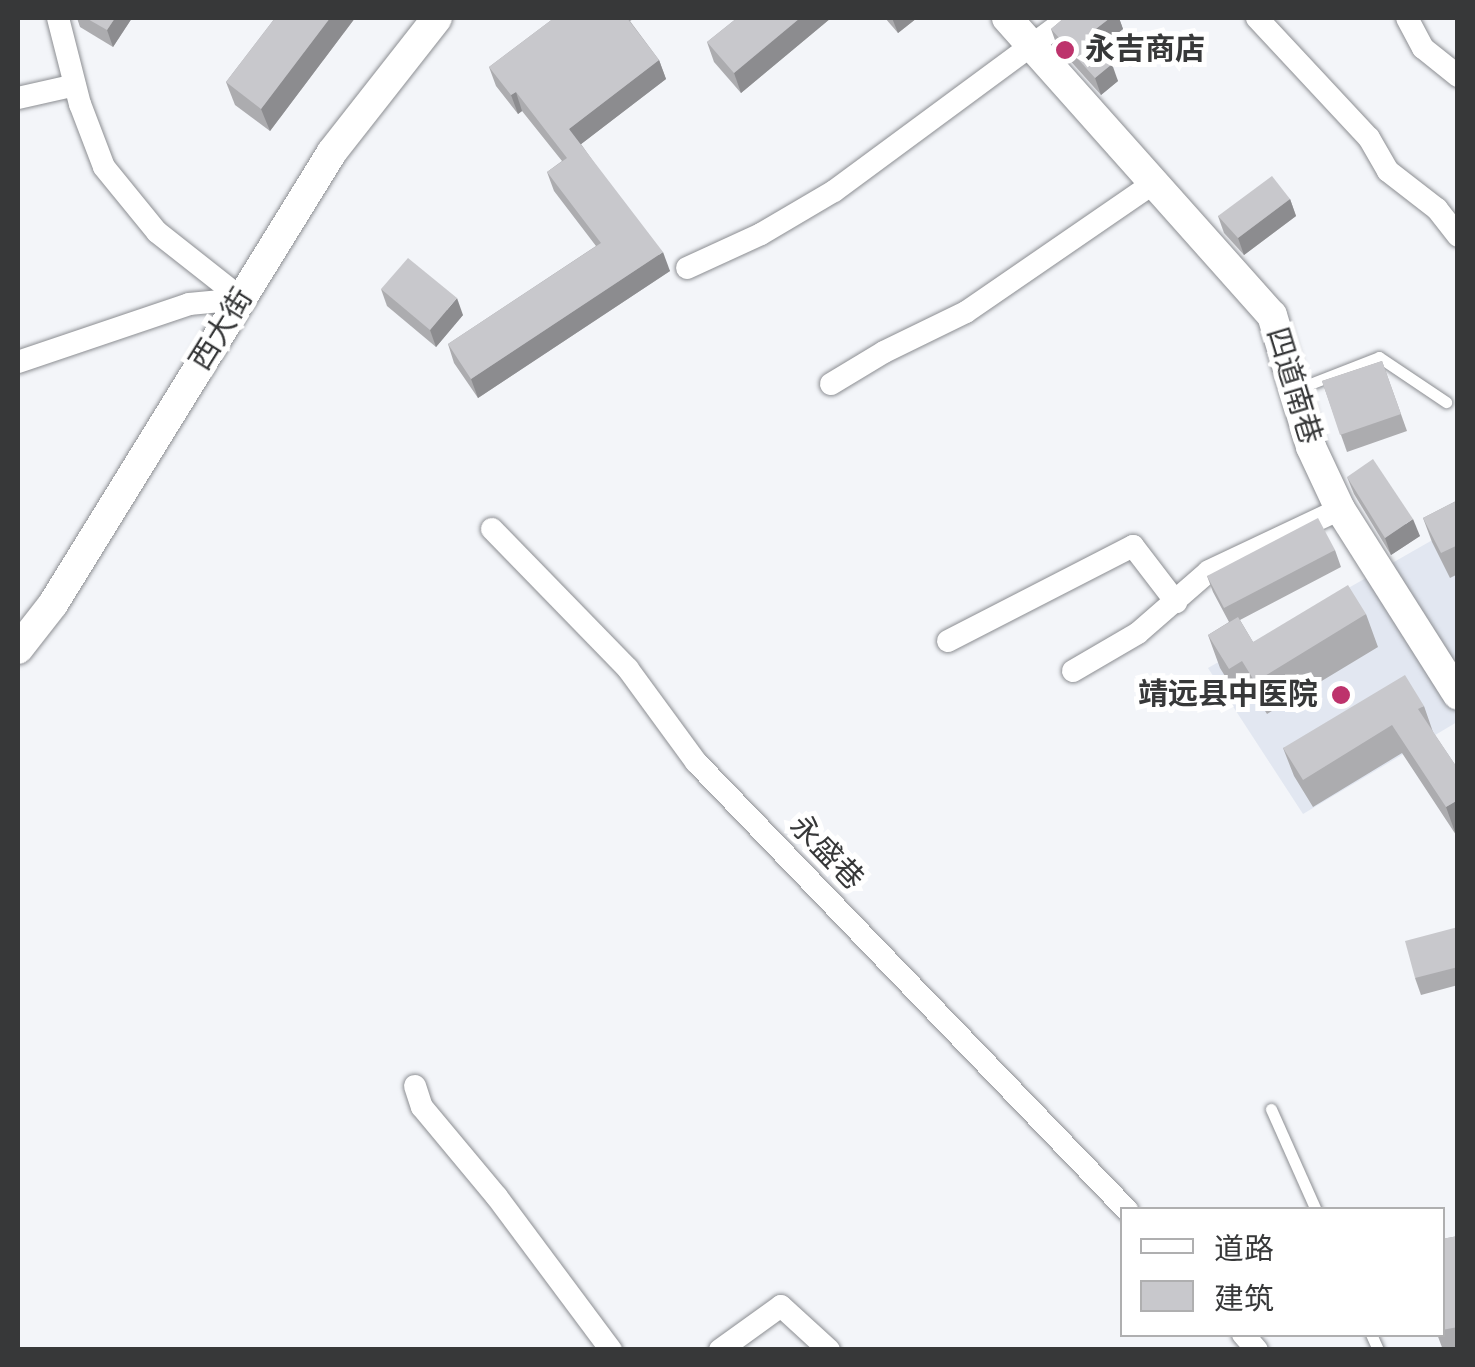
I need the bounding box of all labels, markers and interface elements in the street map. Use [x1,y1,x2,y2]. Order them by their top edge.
place label: 永吉商店 [1085,32,1205,68]
marker: 永吉商店 [1054,39,1076,61]
street label: 西大街 [183,282,261,378]
street label: 四道南巷 [1258,323,1328,449]
place label: 靖远县中医院 [1138,677,1318,713]
marker: 靖远县中医院 [1328,682,1354,708]
street label: 永盛巷 [782,808,870,898]
legend [1120,1207,1445,1337]
text: 道路 [1214,1231,1274,1268]
text: 建筑 [1214,1281,1274,1318]

